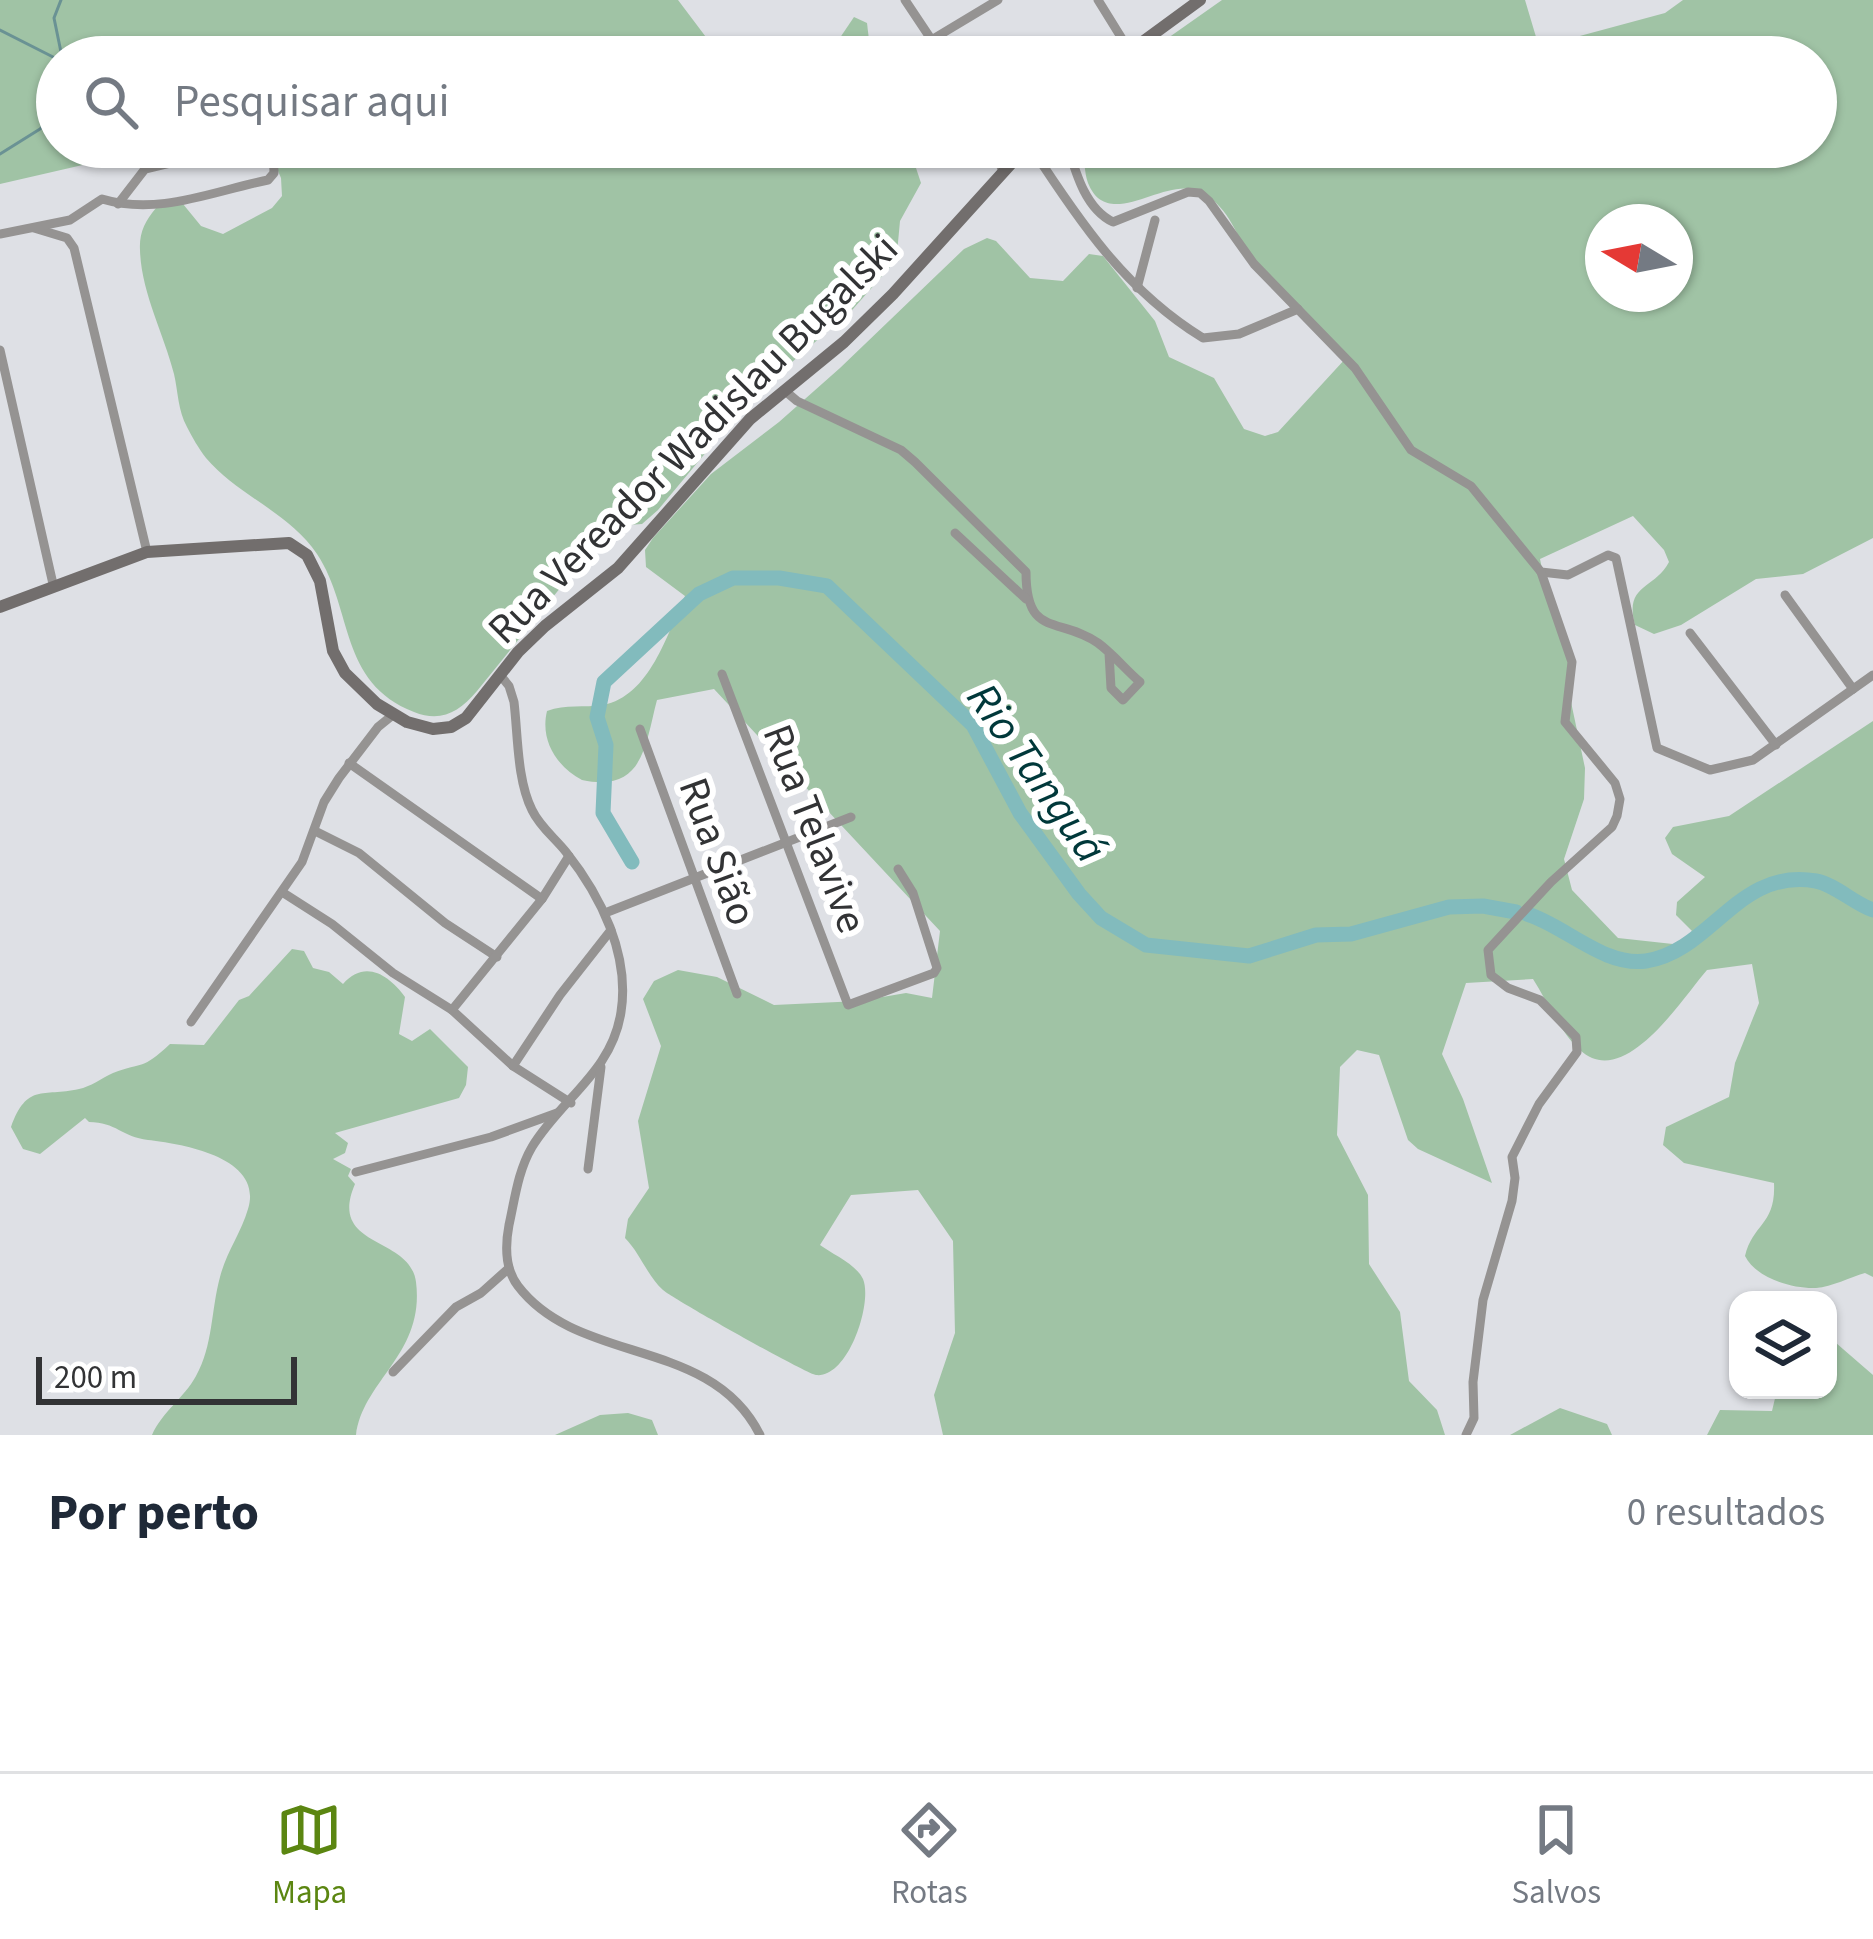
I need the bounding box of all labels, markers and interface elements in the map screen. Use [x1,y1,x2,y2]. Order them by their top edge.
search box [36,36,1837,168]
icon: search [78,69,144,135]
text: Pesquisar aqui [174,70,449,134]
north arrow [1585,204,1693,312]
street label: Rua Vereador Wadislau Bugalski [474,220,912,658]
water label: Rio Tanguá [951,670,1122,876]
street label: Rua Telavive [747,716,881,942]
street label: Rua Sião [663,770,771,934]
map controls [1729,1291,1837,1399]
button: layers [1729,1291,1837,1399]
scale bar [36,1351,297,1404]
text: 200 m [54,1354,137,1401]
text: Por perto [48,1477,259,1549]
text: 0 resultados [1627,1485,1825,1541]
tab: Mapa [272,1797,347,1916]
tab: Rotas [891,1797,968,1916]
tab: Salvos [1511,1797,1601,1916]

